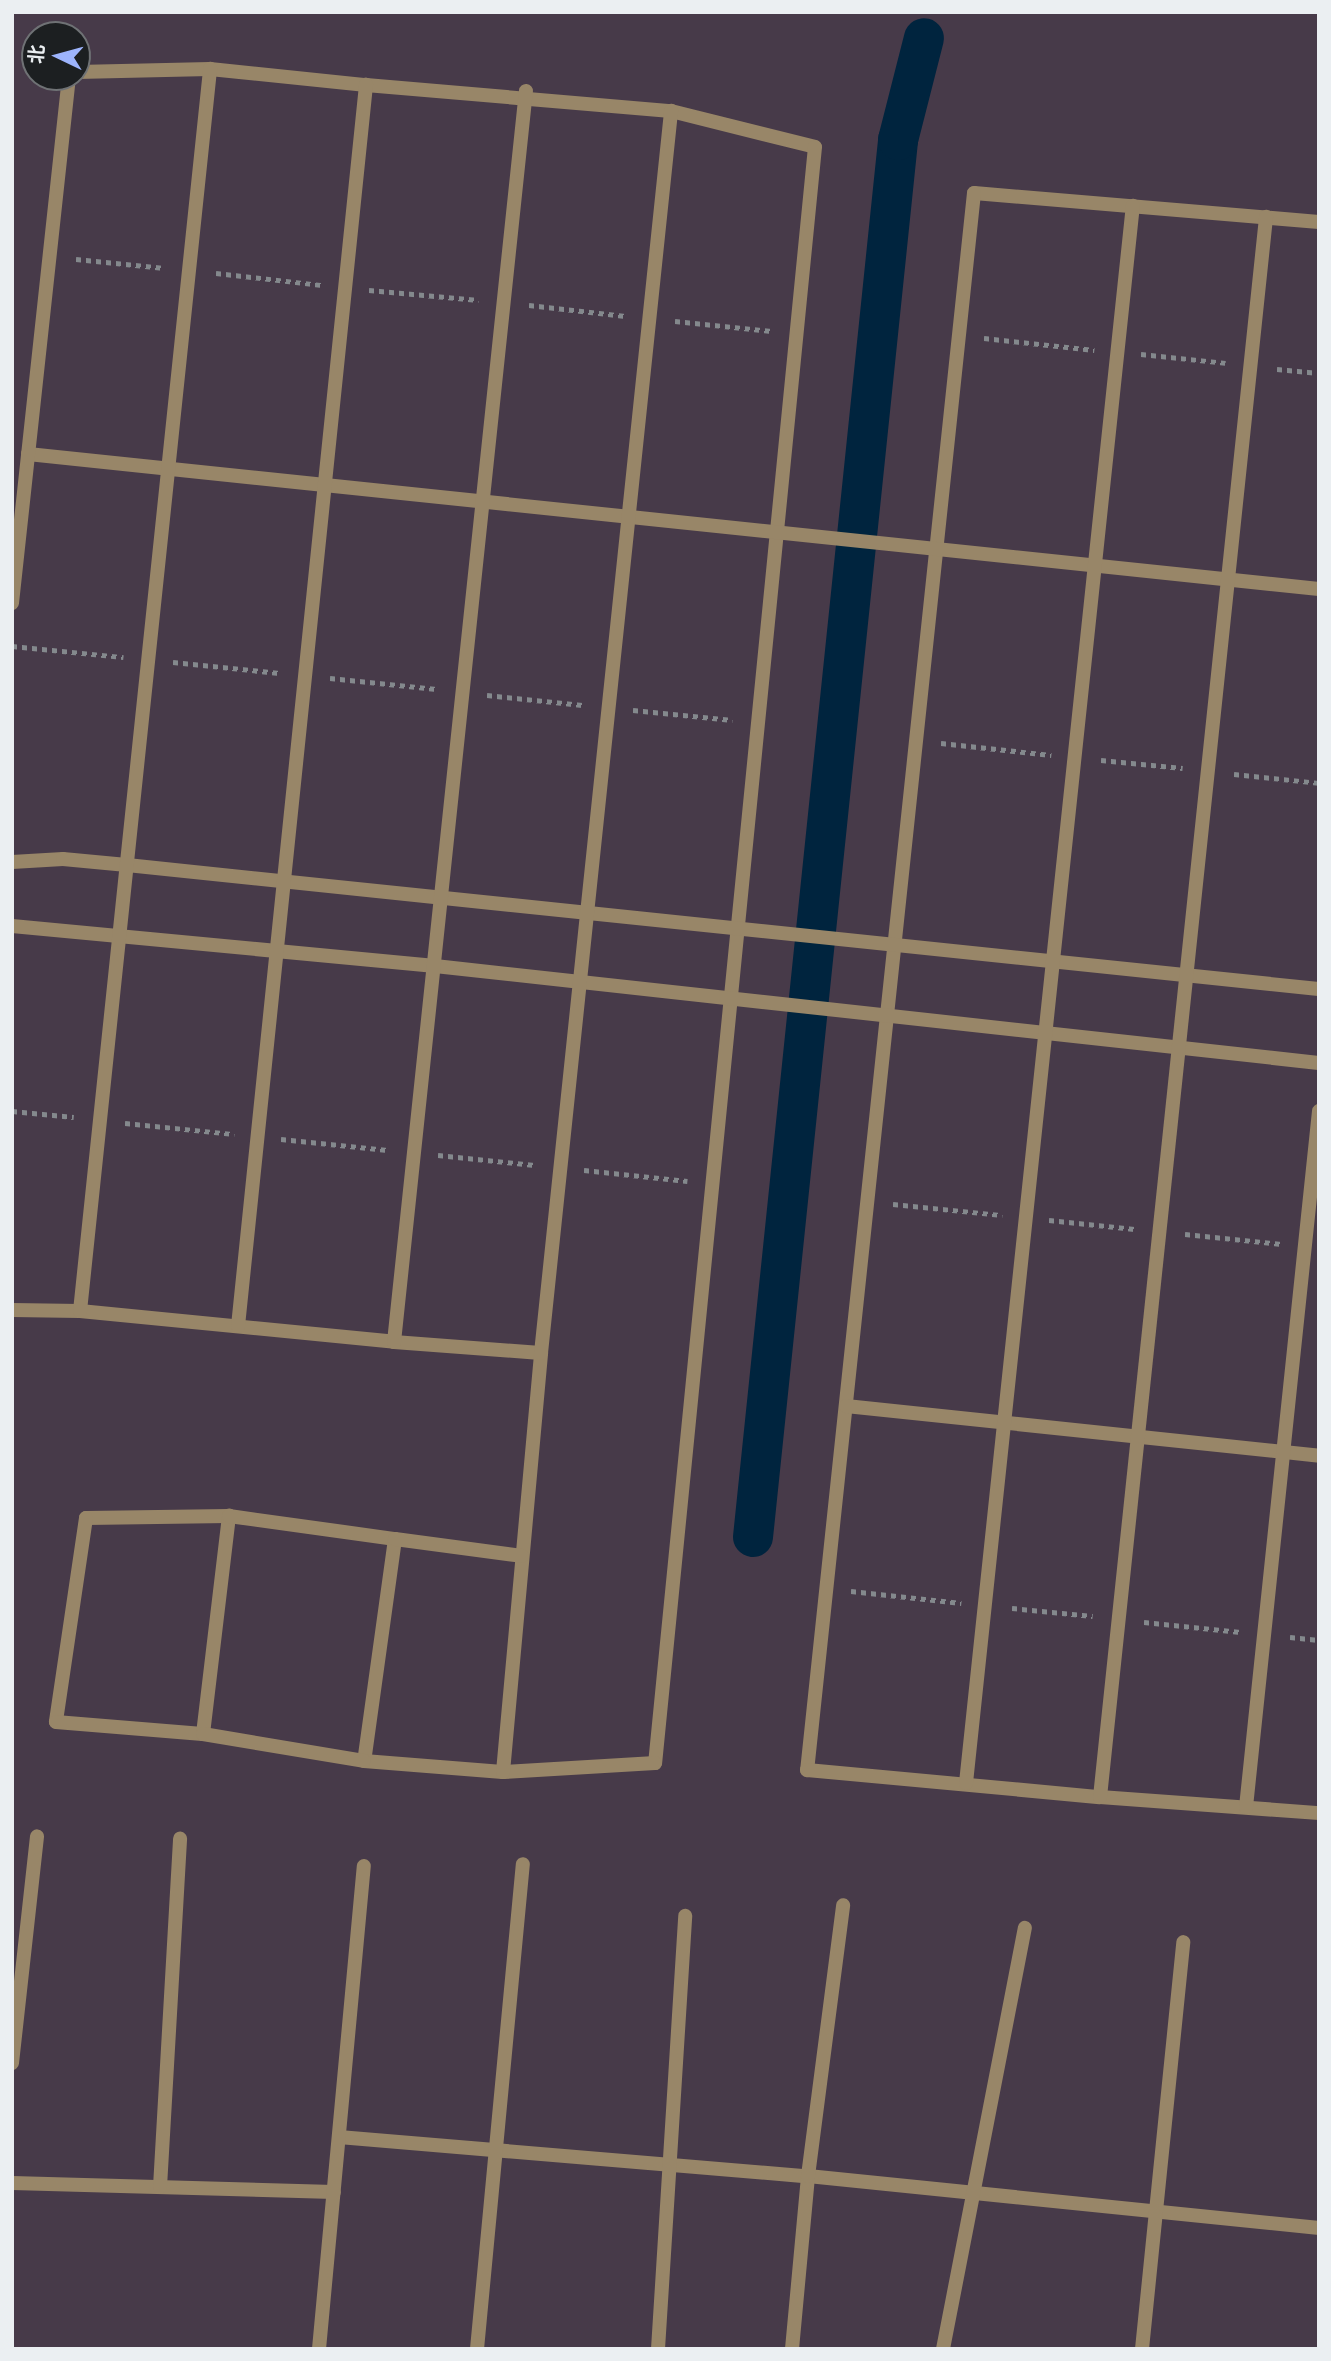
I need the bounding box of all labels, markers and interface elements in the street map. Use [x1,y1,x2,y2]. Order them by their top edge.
north arrow [21,21,91,91]
text: 北 [23,44,51,65]

